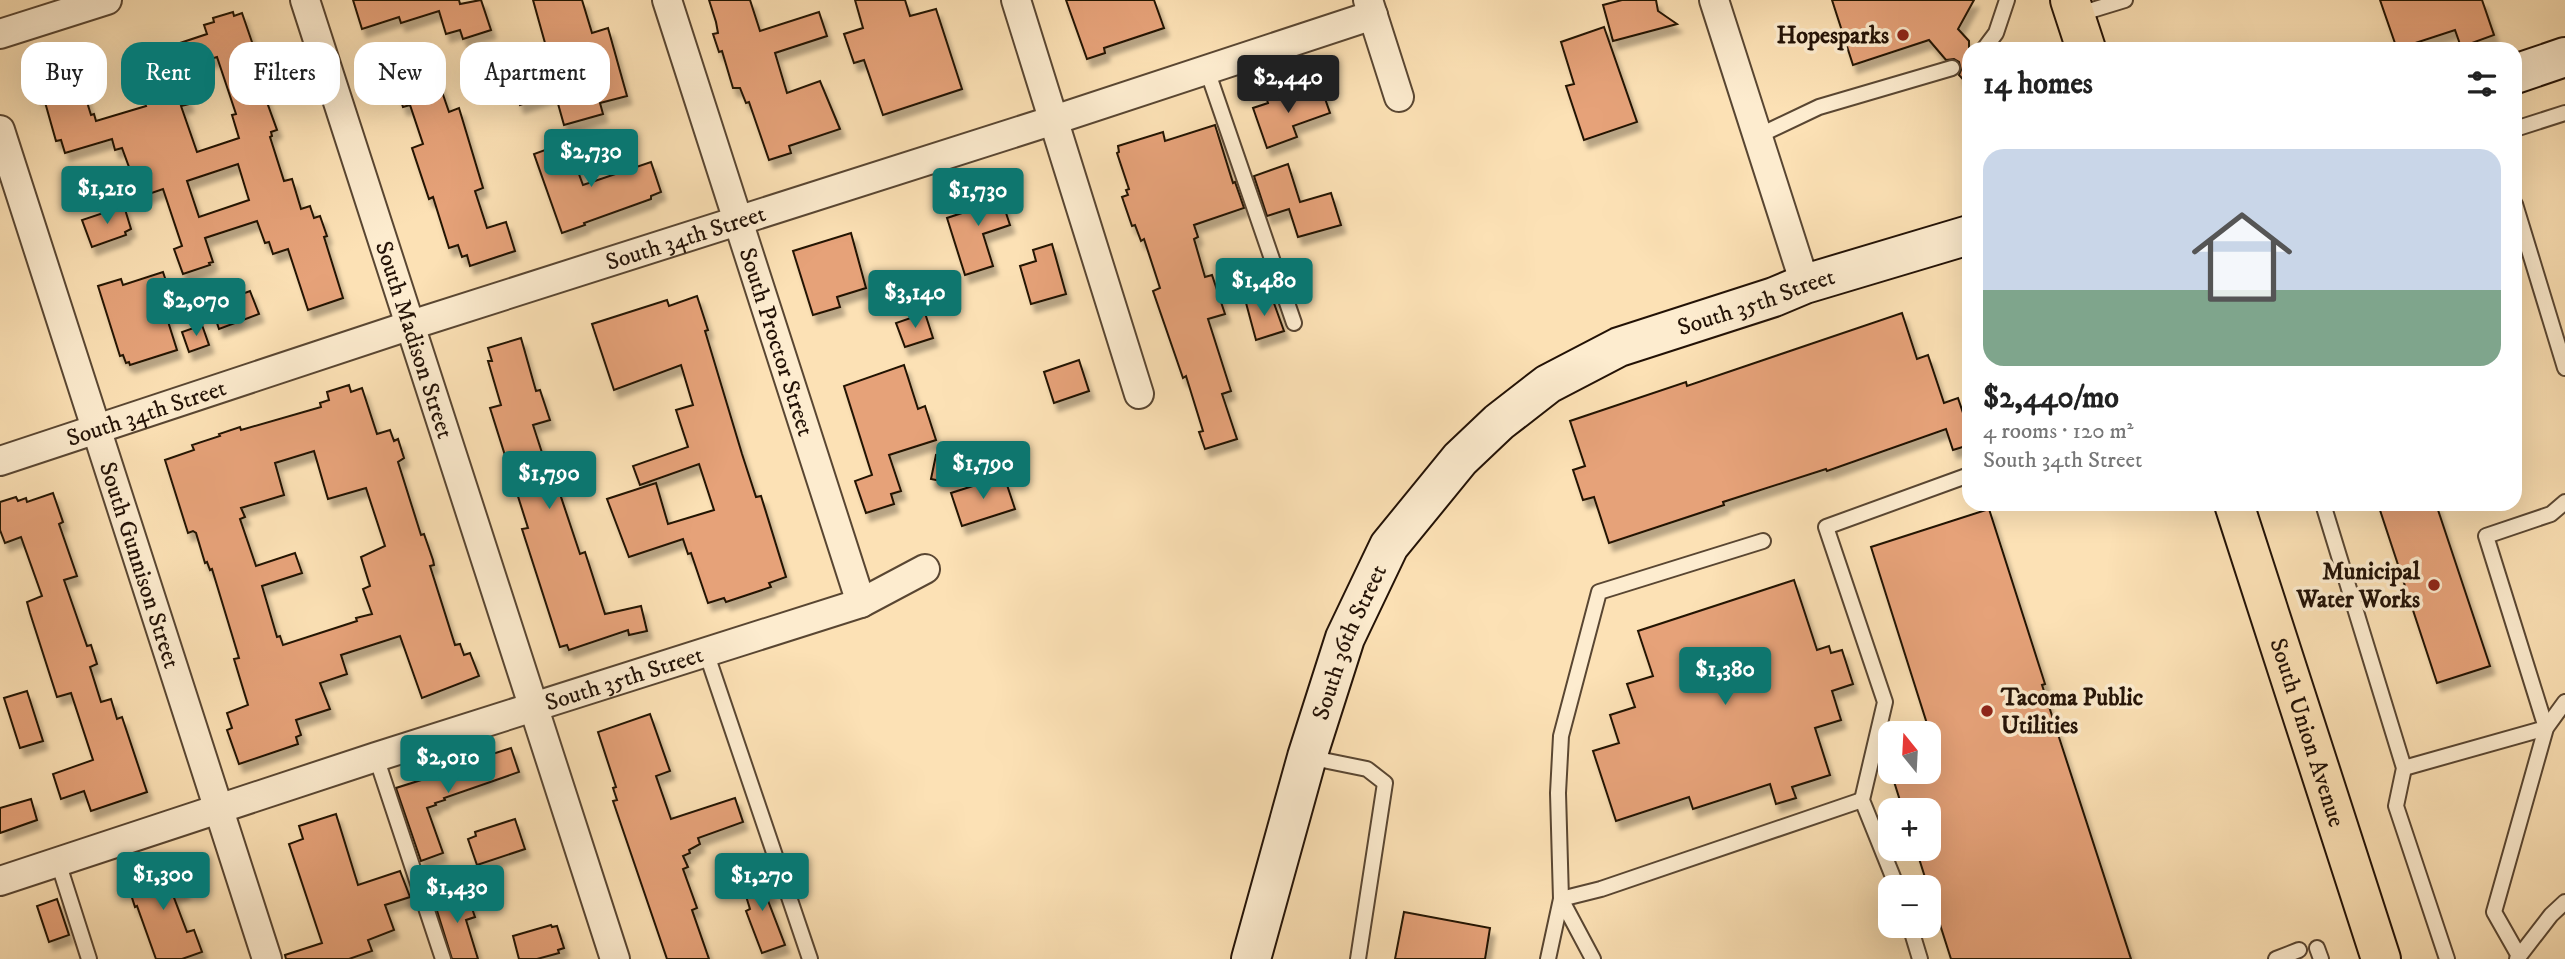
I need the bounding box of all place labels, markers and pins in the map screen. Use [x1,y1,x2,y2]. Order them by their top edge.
place label: Hopesparks [1777,21,1889,51]
marker: Hopesparks [1895,27,1911,43]
pin: $2,440 [1231,55,1345,115]
pin: $2,730 [534,130,648,189]
pin: $1,210 [50,166,164,226]
pin: $1,730 [921,168,1035,228]
pin: $1,480 [1207,258,1321,318]
pin: $3,140 [858,270,972,330]
pin: $2,070 [139,278,253,338]
pin: $1,790 [926,442,1040,501]
pin: $1,790 [492,452,606,511]
place label: Municipal Water Works [2295,557,2421,615]
marker: Municipal Water Works [2426,577,2442,593]
pin: $1,380 [1668,648,1782,707]
place label: Tacoma Public Utilities [2000,683,2144,741]
marker: Tacoma Public Utilities [1979,703,1995,719]
pin: $2,010 [391,736,505,795]
pin: $1,300 [106,852,220,912]
pin: $1,270 [705,853,819,913]
pin: $1,430 [400,866,514,925]

